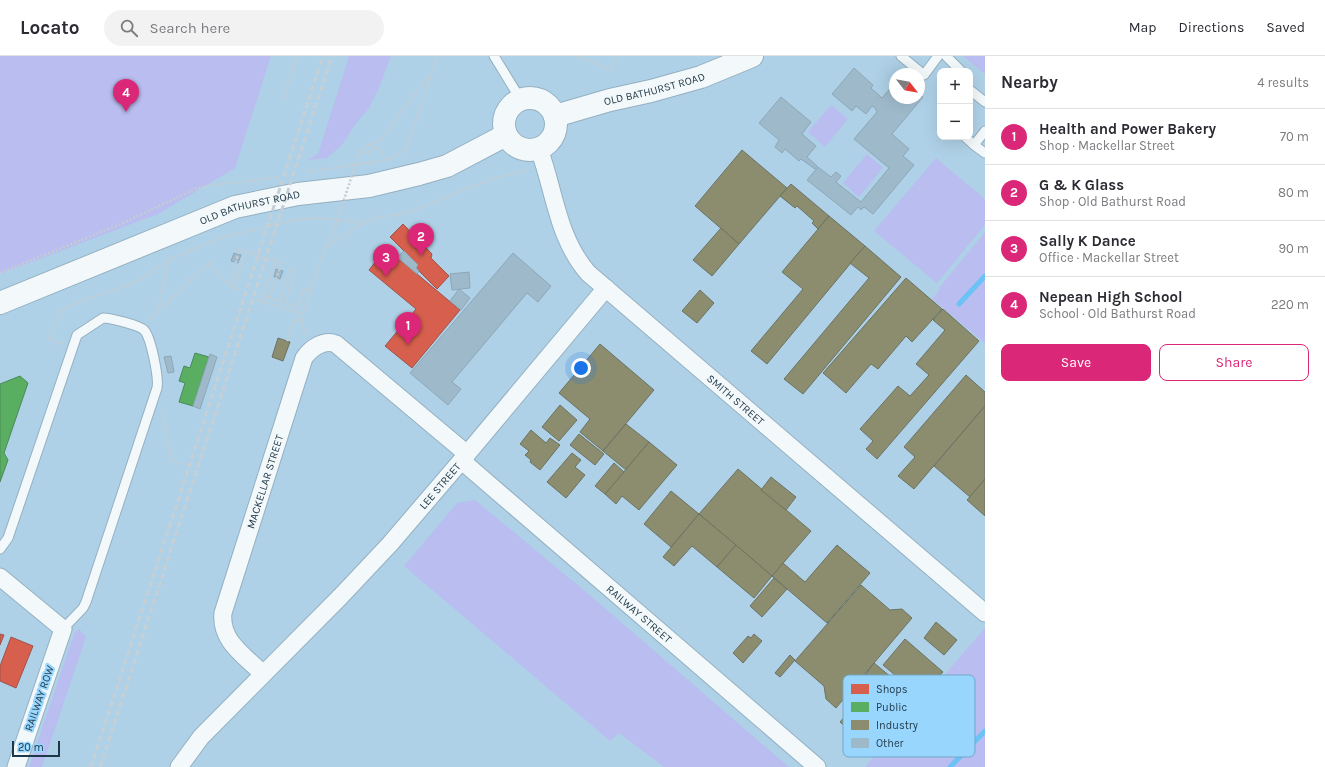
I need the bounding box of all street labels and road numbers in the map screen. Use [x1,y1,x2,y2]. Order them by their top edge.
street label: OLD BATHURST ROAD [602,70,707,108]
street label: OLD BATHURST ROAD [198,188,301,228]
street label: SMITH STREET [704,372,767,428]
street label: MACKELLAR STREET [244,433,286,530]
street label: LEE STREET [417,460,464,512]
street label: RAILWAY STREET [604,583,675,646]
street label: RAILWAY ROW [22,663,57,733]

